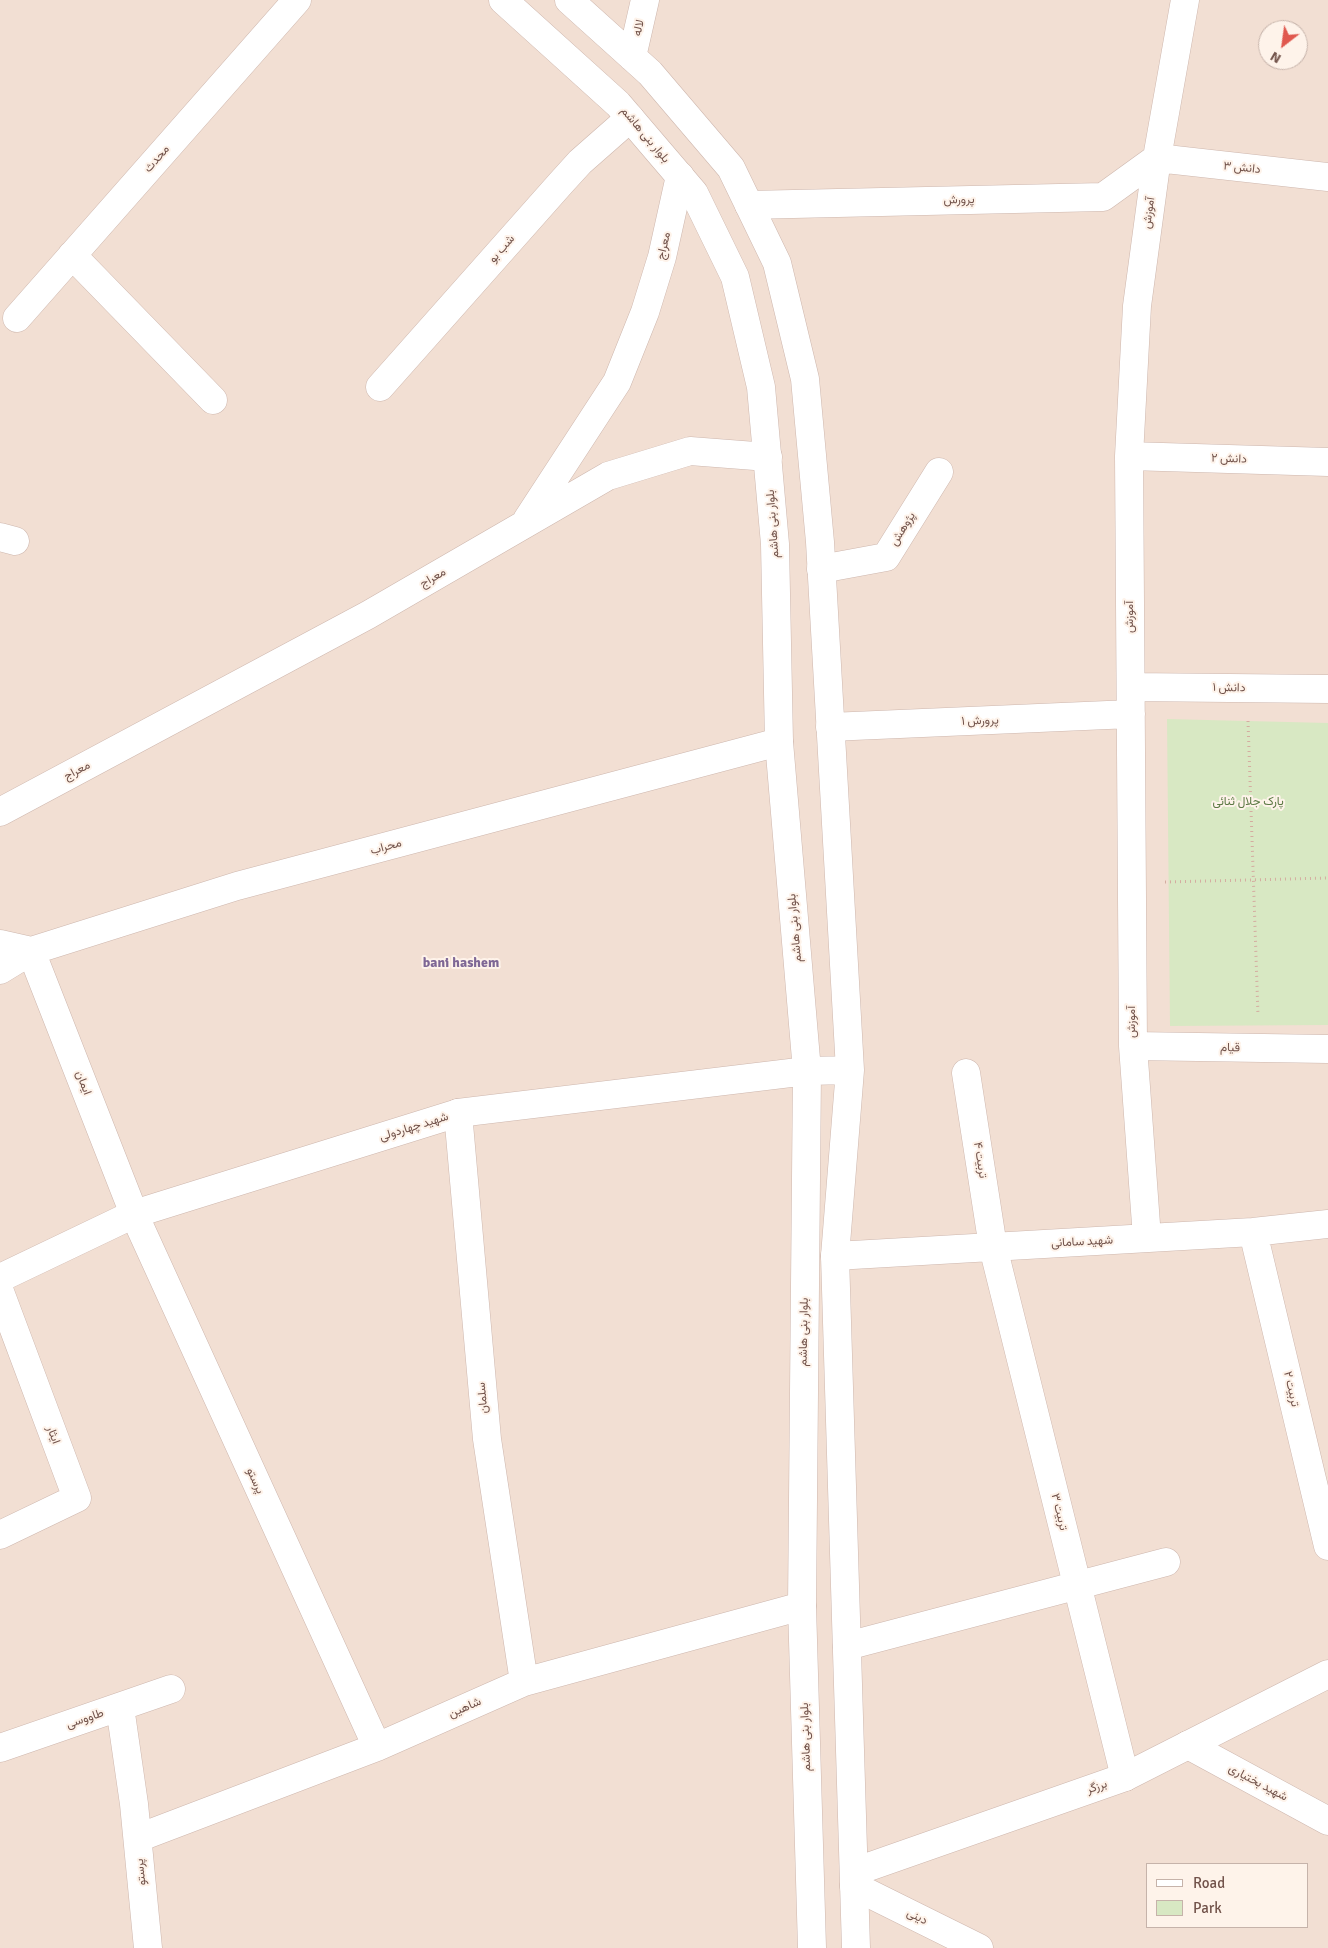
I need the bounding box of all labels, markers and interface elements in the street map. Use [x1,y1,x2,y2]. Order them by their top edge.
street label: لاله [630,18,648,38]
north arrow [1258,20,1308,70]
text: N [1267,48,1284,67]
street label: بلوار بنی هاشم [617,104,673,166]
street label: محدث [141,142,173,176]
street label: دانش ۳ [1223,159,1261,177]
street label: پرورش [943,193,975,207]
street label: آموزش [1140,196,1158,230]
street label: معراج [654,231,674,261]
street label: شب بو [486,232,518,266]
street label: دانش ۲ [1211,451,1247,467]
street label: بلوار بنی هاشم [763,489,783,559]
street label: پژوهش [887,509,919,549]
street label: معراج [417,565,449,591]
street label: آموزش [1123,601,1137,633]
street label: دانش ۱ [1212,681,1246,695]
street label: پرورش ۱ [961,713,999,729]
street label: معراج [61,758,93,784]
park label: پارک جلال ثنائی [1212,795,1284,809]
street label: محراب [369,836,403,858]
street label: بلوار بنی هاشم [785,893,805,963]
district label: bani hashem [423,955,499,971]
street label: آموزش [1125,1006,1139,1038]
street label: قیام [1220,1041,1240,1055]
street label: ایمان [72,1069,94,1097]
street label: شهید چهاردولی [378,1110,450,1144]
street label: تربیت ۴ [970,1141,990,1179]
street label: شهید سامانی [1051,1233,1113,1251]
street label: بلوار بنی هاشم [796,1297,812,1367]
street label: تربیت ۲ [1280,1370,1302,1408]
street label: سلمان [474,1382,492,1414]
street label: ایثار [43,1424,63,1446]
street label: پرستو [243,1466,267,1496]
street label: تربیت ۳ [1047,1492,1071,1532]
street label: شاهین [446,1694,484,1722]
street label: بلوار بنی هاشم [798,1702,814,1772]
street label: طاووسی [64,1706,106,1732]
street label: شهید بختیاری [1226,1761,1290,1805]
street label: برزگر [1085,1777,1109,1797]
street label: پرستو [132,1858,150,1886]
legend [1146,1863,1308,1928]
text: Road [1193,1874,1225,1892]
text: Park [1193,1899,1222,1917]
street label: دینی [904,1906,930,1928]

